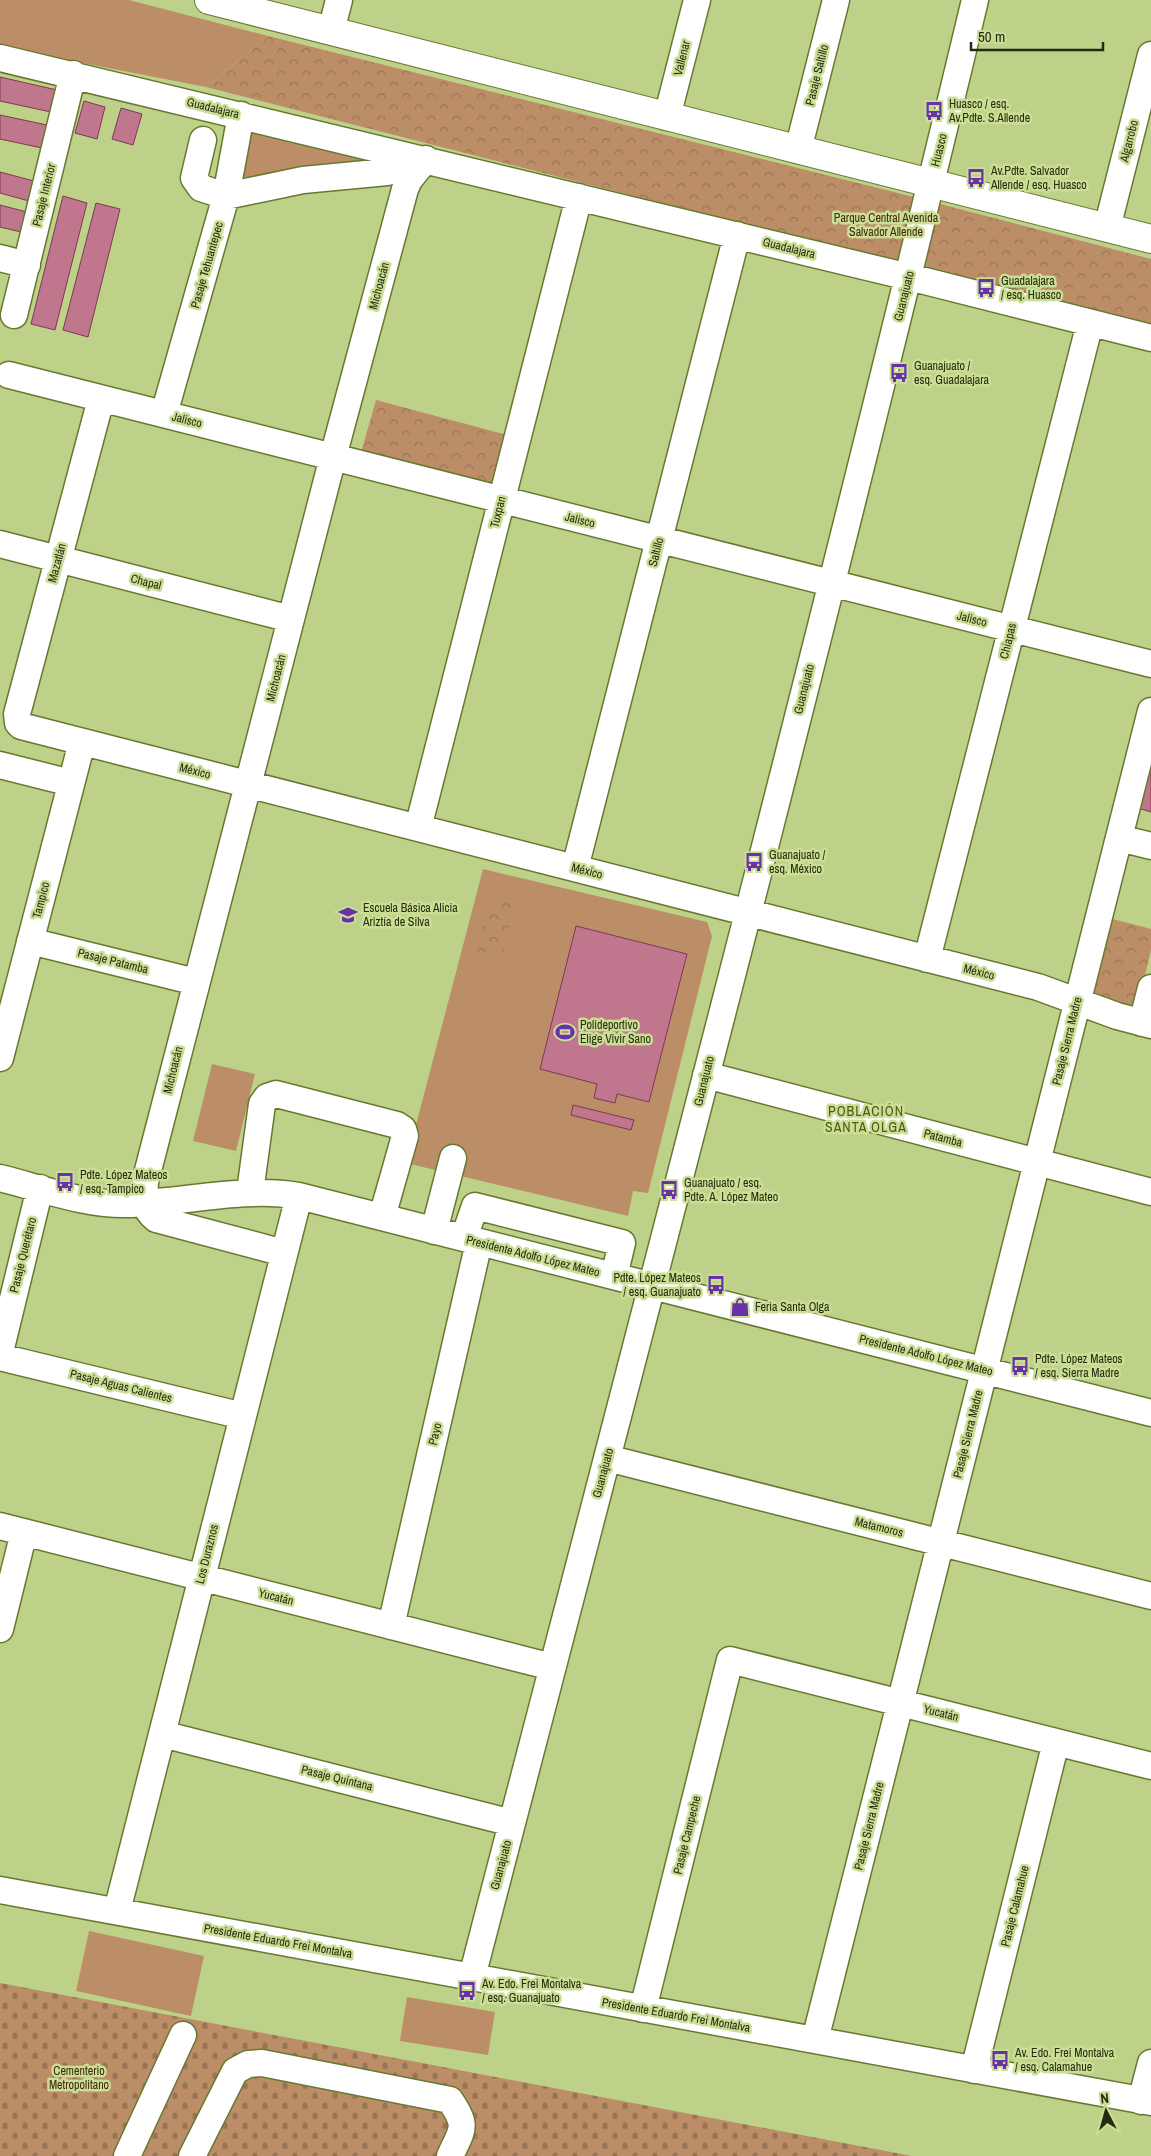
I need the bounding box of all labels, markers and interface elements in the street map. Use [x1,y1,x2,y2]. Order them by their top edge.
scale bar [971,20,1104,52]
text: 50 m [978,26,1005,47]
street label: Vallenar [670,38,694,77]
street label: Pasaje Saltillo [802,43,832,107]
street label: Guadalajara [185,94,241,122]
place label: Huasco / esq. Av.Pdte. S.Allende [948,96,1030,126]
bus stop icon: Huasco / esq. Av.Pdte. S.Allende [923,100,945,122]
street label: Algarrobo [1116,118,1142,165]
street label: Huasco [927,132,951,168]
street label: Pasaje Interior [28,161,60,228]
place label: Av.Pdte. Salvador Allende / esq. Huasco [990,163,1087,193]
bus stop icon: Av.Pdte. Salvador Allende / esq. Huasco [965,167,987,189]
park label: Parque Central Avenida Salvador Allende [834,210,939,240]
street label: Pasaje Tehuantepec [187,220,227,310]
street label: Guadalajara [761,234,817,262]
street label: Michoacán [365,261,393,311]
street label: Guanajuato [890,269,918,323]
place label: Guadalajara / esq. Huasco [1001,273,1061,303]
bus stop icon: Guadalajara / esq. Huasco [975,277,997,299]
place label: Guanajuato / esq. Guadalajara [914,358,989,388]
bus stop icon: Guanajuato / esq. Guadalajara [888,362,910,384]
street label: Jalisco [170,409,204,431]
street label: Tuxpan [486,495,510,529]
street label: Jalisco [563,509,597,531]
street label: Saltillo [645,536,667,568]
street label: Mazatlán [44,542,70,584]
street label: Chapal [129,570,163,594]
street label: Jalisco [955,608,989,630]
street label: Chiapas [996,621,1020,661]
street label: Michoacán [262,653,290,703]
street label: Guanajuato [790,662,818,716]
street label: México [178,759,212,783]
place label: Guanajuato / esq. México [769,847,826,877]
bus stop icon: Guanajuato / esq. México [743,851,765,873]
street label: México [570,859,604,883]
street label: Tampico [29,880,53,920]
place label: Escuela Básica Alicia Ariztía de Silva [362,900,458,930]
school or university icon: Escuela Básica Alicia Ariztía de Silva [337,904,359,926]
street label: Pasaje Patamba [76,945,150,978]
street label: México [962,960,996,984]
street label: Pasaje Sierra Madre [1048,995,1086,1087]
place label: Polideportivo Elige Vivir Sano [580,1017,651,1047]
sports icon: Polideportivo Elige Vivir Sano [554,1021,576,1043]
street label: Michoacán [159,1045,187,1095]
street label: Guanajuato [690,1054,718,1108]
district label: POBLACIÓN SANTA OLGA [825,1102,907,1136]
street label: Patamba [922,1125,965,1151]
place label: Pdte. López Mateos / esq. Tampico [80,1167,168,1197]
bus stop icon: Pdte. López Mateos / esq. Tampico [54,1171,76,1193]
place label: Guanajuato / esq. Pdte. A. López Mateo [684,1175,778,1205]
bus stop icon: Guanajuato / esq. Pdte. A. López Mateo [658,1179,680,1201]
street label: Pasaje Querétaro [6,1216,40,1294]
street label: Presidente Adolfo López Mateo [464,1232,602,1280]
place label: Pdte. López Mateos / esq. Guanajuato [613,1270,701,1300]
bus stop icon: Pdte. López Mateos / esq. Guanajuato [705,1274,727,1296]
shop icon: Feria Santa Olga [729,1296,751,1318]
place label: Feria Santa Olga [755,1299,830,1315]
street label: Presidente Adolfo López Mateo [857,1331,995,1379]
place label: Pdte. López Mateos / esq. Sierra Madre [1035,1351,1123,1381]
bus stop icon: Pdte. López Mateos / esq. Sierra Madre [1009,1355,1031,1377]
street label: Pasaje Aguas Calientes [68,1366,174,1406]
street label: Pasaje Sierra Madre [949,1388,987,1480]
street label: Payo [425,1421,445,1447]
street label: Guanajuato [589,1446,617,1500]
street label: Matamoros [853,1513,905,1541]
street label: Los Duraznos [192,1523,222,1585]
street label: Yucatán [257,1585,295,1609]
street label: Yucatán [922,1701,960,1725]
street label: Pasaje Quintana [299,1761,375,1795]
street label: Pasaje Sierra Madre [850,1780,888,1872]
street label: Pasaje Campeche [670,1794,704,1876]
street label: Guanajuato [487,1838,515,1892]
street label: Pasaje Calamahue [997,1864,1033,1948]
street label: Presidente Eduardo Frei Montalva [203,1920,354,1962]
place label: Av. Edo. Frei Montalva / esq. Guanajuato [481,1976,582,2006]
bus stop icon: Av. Edo. Frei Montalva / esq. Guanajuato [456,1980,478,2002]
street label: Presidente Eduardo Frei Montalva [601,1994,752,2036]
place label: Av. Edo. Frei Montalva / esq. Calamahue [1014,2045,1115,2075]
bus stop icon: Av. Edo. Frei Montalva / esq. Calamahue [989,2049,1011,2071]
park label: Cementerio Metropolitano [49,2063,109,2093]
north arrow [1081,2086,1131,2136]
text: N [1100,2089,1110,2107]

